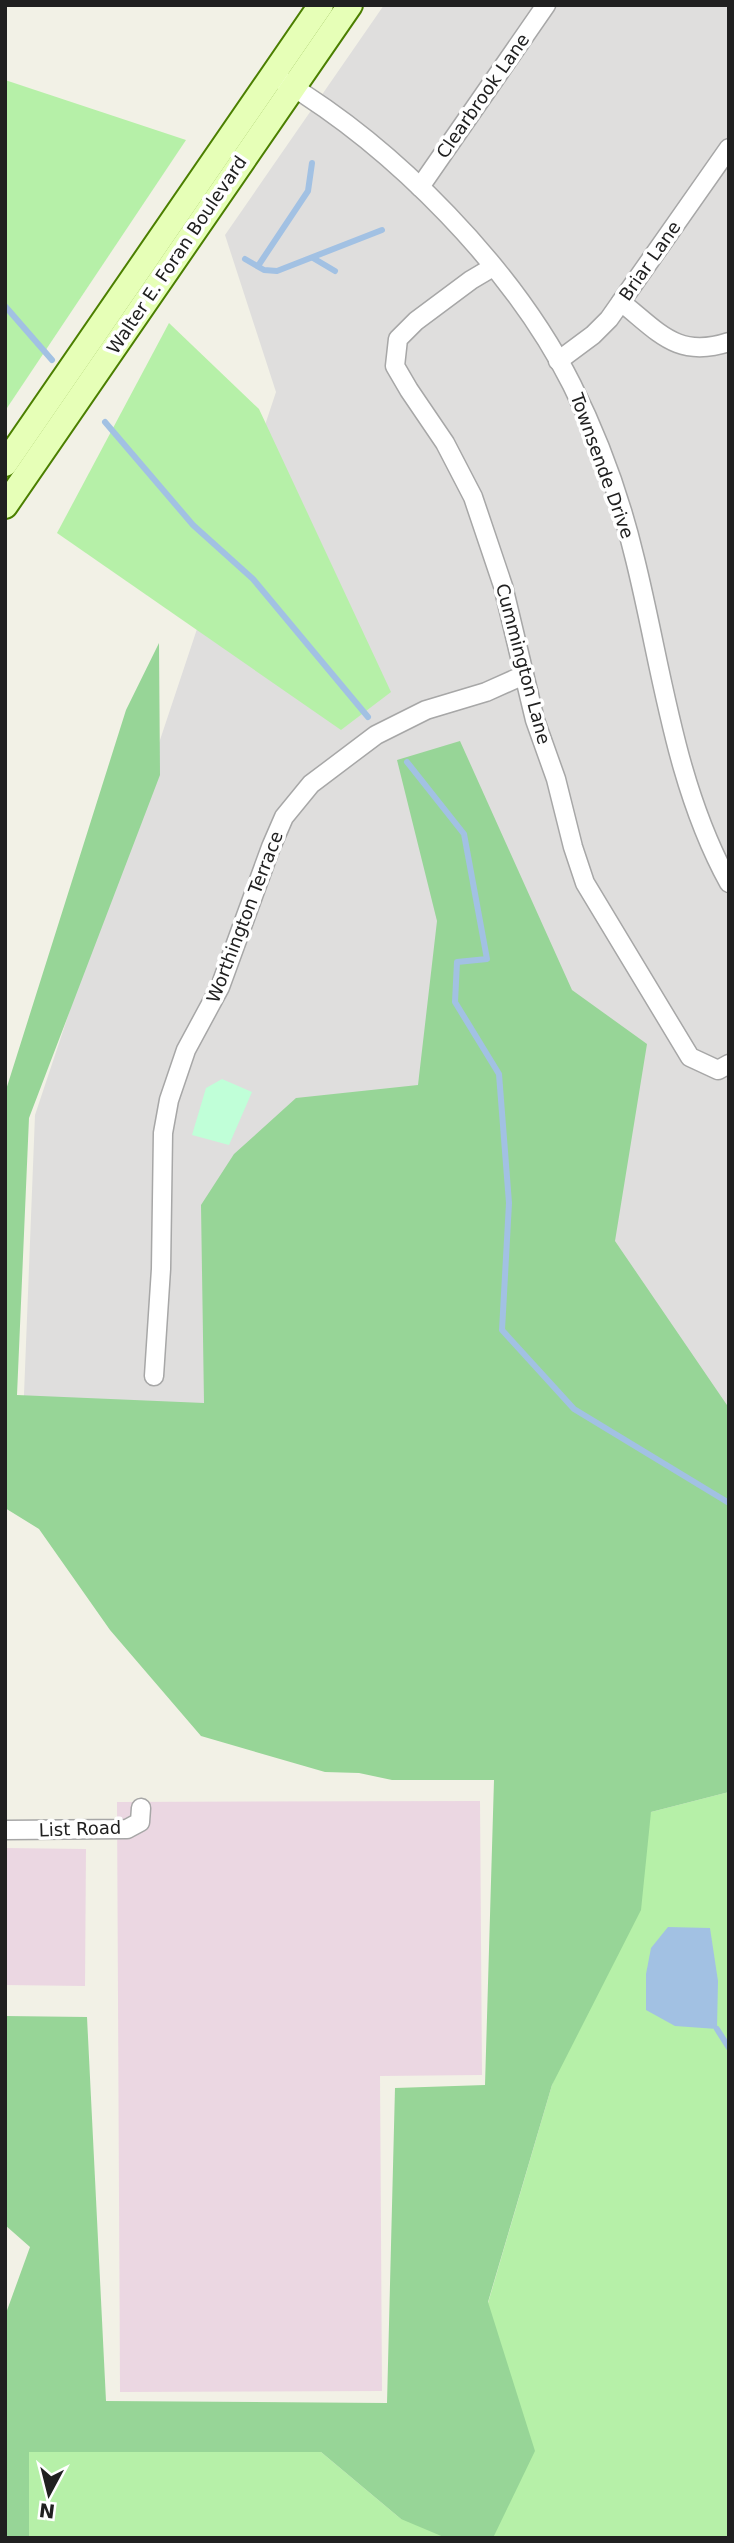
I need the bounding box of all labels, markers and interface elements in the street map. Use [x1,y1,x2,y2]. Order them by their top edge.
street label: Clearbrook Lane [432,29,533,162]
street label: Walter E. Foran Boulevard [102,152,251,358]
street label: Briar Lane [614,217,685,305]
street label: Townsende Drive [566,389,639,541]
street label: Cummington Lane [492,581,555,747]
street label: Worthington Terrace [202,828,287,1006]
street label: List Road [38,1817,122,1840]
north arrow [14,2459,84,2529]
text: N [38,2499,56,2523]

